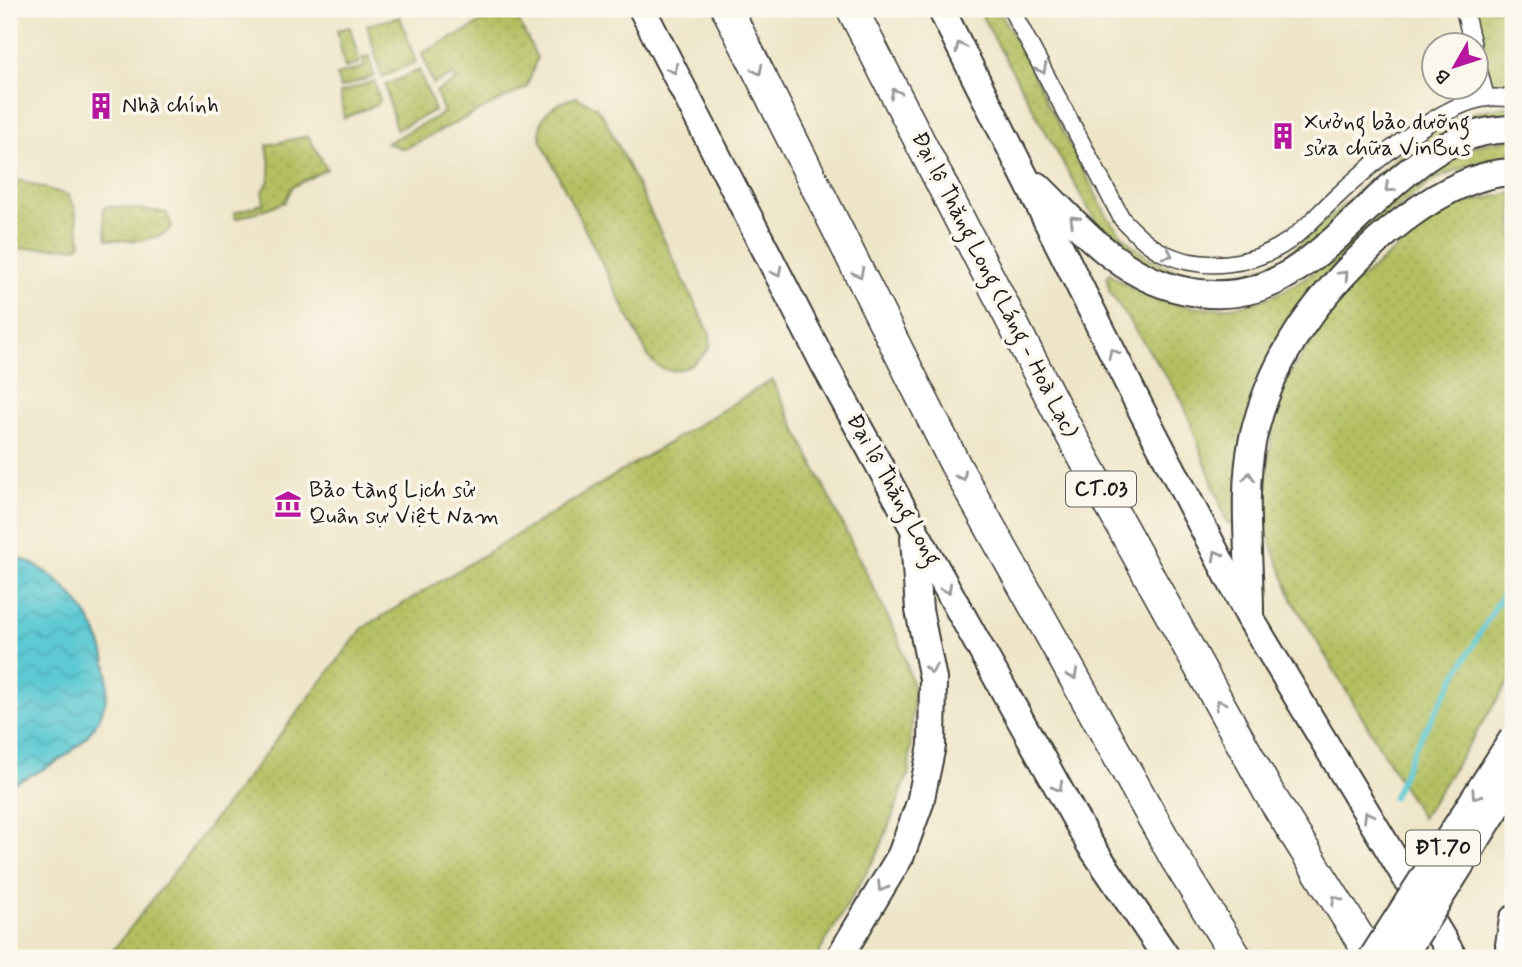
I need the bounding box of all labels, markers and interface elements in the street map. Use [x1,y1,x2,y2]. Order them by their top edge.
north arrow [1420,32,1490,102]
one-way arrow [955,42,969,54]
one-way arrow [665,62,679,75]
one-way arrow [1034,62,1048,75]
one-way arrow [749,63,763,75]
text: B [1429,63,1456,88]
one-way arrow [889,88,903,100]
building icon: Nhà chính [86,91,116,121]
place label: Nhà chính [122,91,219,121]
place label: Xưởng bảo dưỡng sửa chữa VinBus [1304,108,1471,164]
building icon: Xưởng bảo dưỡng sửa chữa VinBus [1268,121,1298,151]
street label: Đại lộ Thăng Long (Láng - Hoà Lạc) [902,127,1085,444]
one-way arrow [1384,180,1397,192]
one-way arrow [1069,216,1082,229]
one-way arrow [1160,245,1173,259]
one-way arrow [769,265,783,277]
one-way arrow [851,266,865,278]
one-way arrow [1335,270,1348,283]
one-way arrow [1108,348,1122,360]
street label: Đại lộ Thăng Long [837,408,947,572]
one-way arrow [953,469,967,482]
one-way arrow [1242,471,1257,482]
road number: CT.03 [1066,472,1136,506]
place label: Bảo tàng Lịch sử Quân sự Việt Nam [309,476,499,532]
museum icon: Bảo tàng Lịch sử Quân sự Việt Nam [273,489,303,519]
one-way arrow [1212,550,1226,562]
one-way arrow [939,581,952,594]
one-way arrow [922,663,937,675]
one-way arrow [1065,668,1078,680]
one-way arrow [1215,699,1228,712]
one-way arrow [1050,780,1063,792]
one-way arrow [1472,788,1485,801]
one-way arrow [1364,810,1377,823]
road number: ĐT.70 [1406,830,1480,866]
one-way arrow [877,879,890,892]
one-way arrow [1331,895,1344,908]

